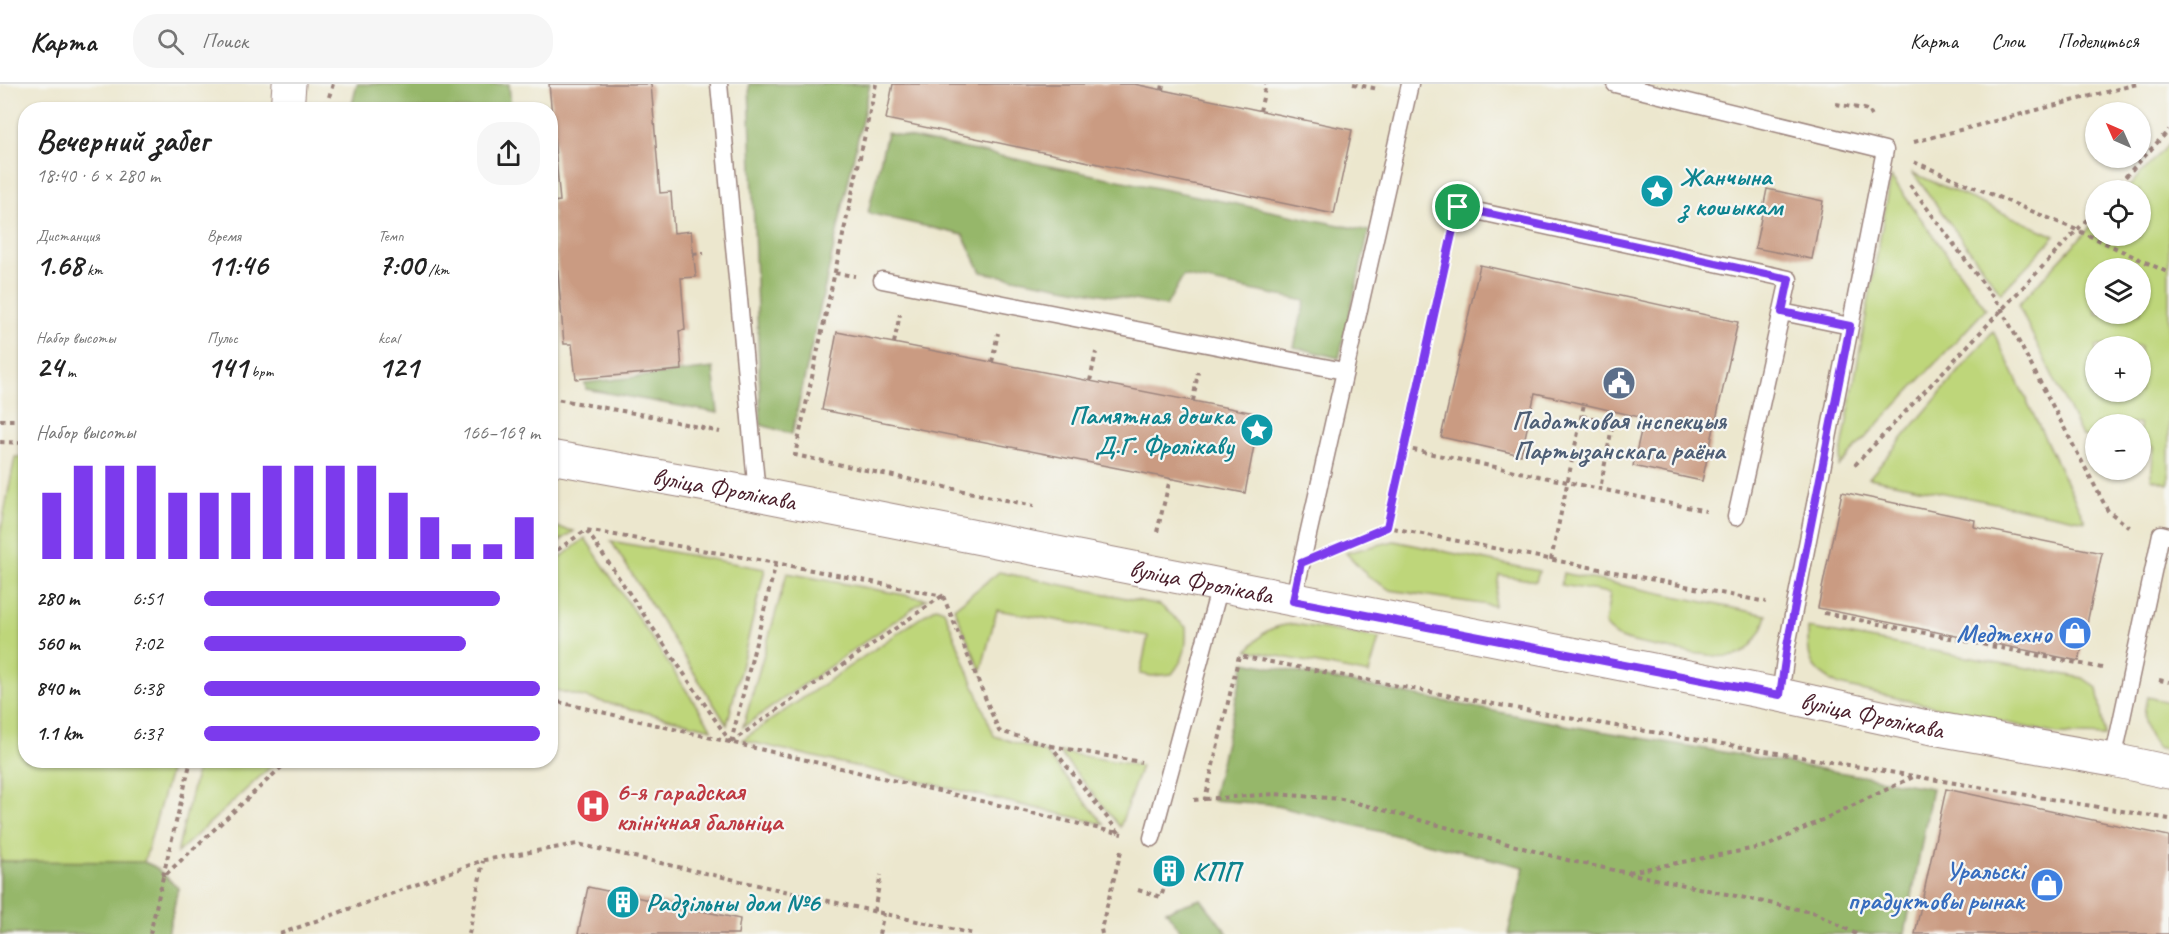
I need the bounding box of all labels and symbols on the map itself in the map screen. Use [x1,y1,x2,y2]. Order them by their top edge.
north arrow [2085,102,2151,168]
place label: Жанчына з кошыкам [1677,160,1784,223]
place icon: Жанчына з кошыкам [1639,173,1675,209]
pin [1432,181,1483,232]
public building icon: Падатковая інспекцыя Партызанскага раёна [1601,365,1637,401]
place label: Памятная дошка Д.Г. Фролікаву [1069,399,1237,462]
place label: Падатковая інспекцыя Партызанскага раёна [1512,404,1728,467]
place icon: Памятная дошка Д.Г. Фролікаву [1239,412,1275,448]
street label: вуліца Фролікава [650,459,800,518]
street label: вуліца Фролікава [1127,551,1277,612]
shop icon: Медтехно [2057,615,2093,651]
place label: Медтехно [1956,617,2054,650]
street label: вуліца Фролікава [1798,683,1947,746]
place label: 6-я гарадская клінічная бальніца [616,775,785,838]
hospital icon: 6-я гарадская клінічная бальніца [575,788,611,824]
building icon: КПП [1151,853,1187,889]
place label: Уральскі прадуктовы рынак [1847,854,2028,917]
place label: КПП [1192,855,1244,888]
shop icon: Уральскі прадуктовы рынак [2029,867,2065,903]
building icon: Радзільны дом №6 [605,884,641,920]
place label: Радзільны дом №6 [646,886,821,919]

